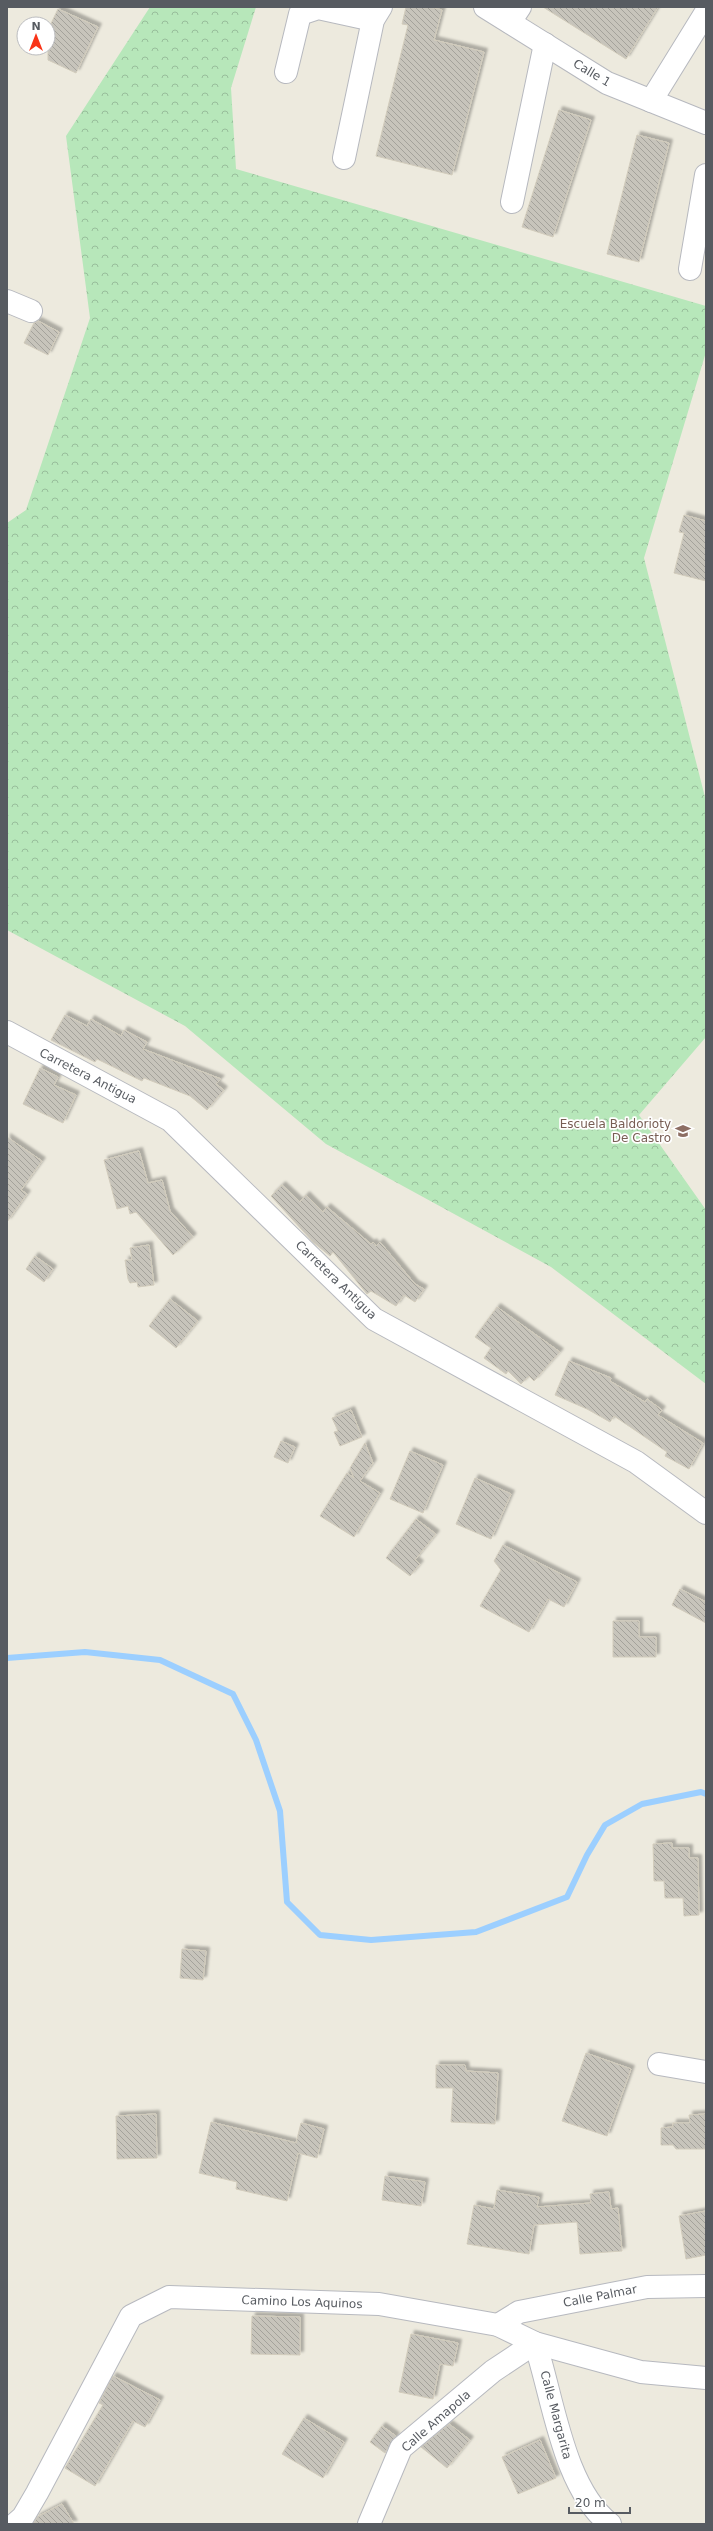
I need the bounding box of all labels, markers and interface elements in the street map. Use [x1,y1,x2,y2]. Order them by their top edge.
north arrow [16,16,56,56]
text: N [31,20,41,33]
street label: Calle 1 [571,56,613,90]
street label: Carretera Antigua [37,1045,139,1107]
place label: Escuela Baldorioty De Castro [560,1117,671,1145]
school or university icon: Escuela Baldorioty De Castro [674,1122,692,1140]
street label: Carretera Antigua [293,1238,379,1322]
street label: Calle Palmar [562,2282,638,2310]
street label: Camino Los Aquinos [241,2293,363,2311]
street label: Calle Margarita [537,2369,575,2461]
street label: Calle Amapola [399,2387,473,2455]
scale bar [569,2489,630,2515]
text: 20 m [575,2496,606,2510]

